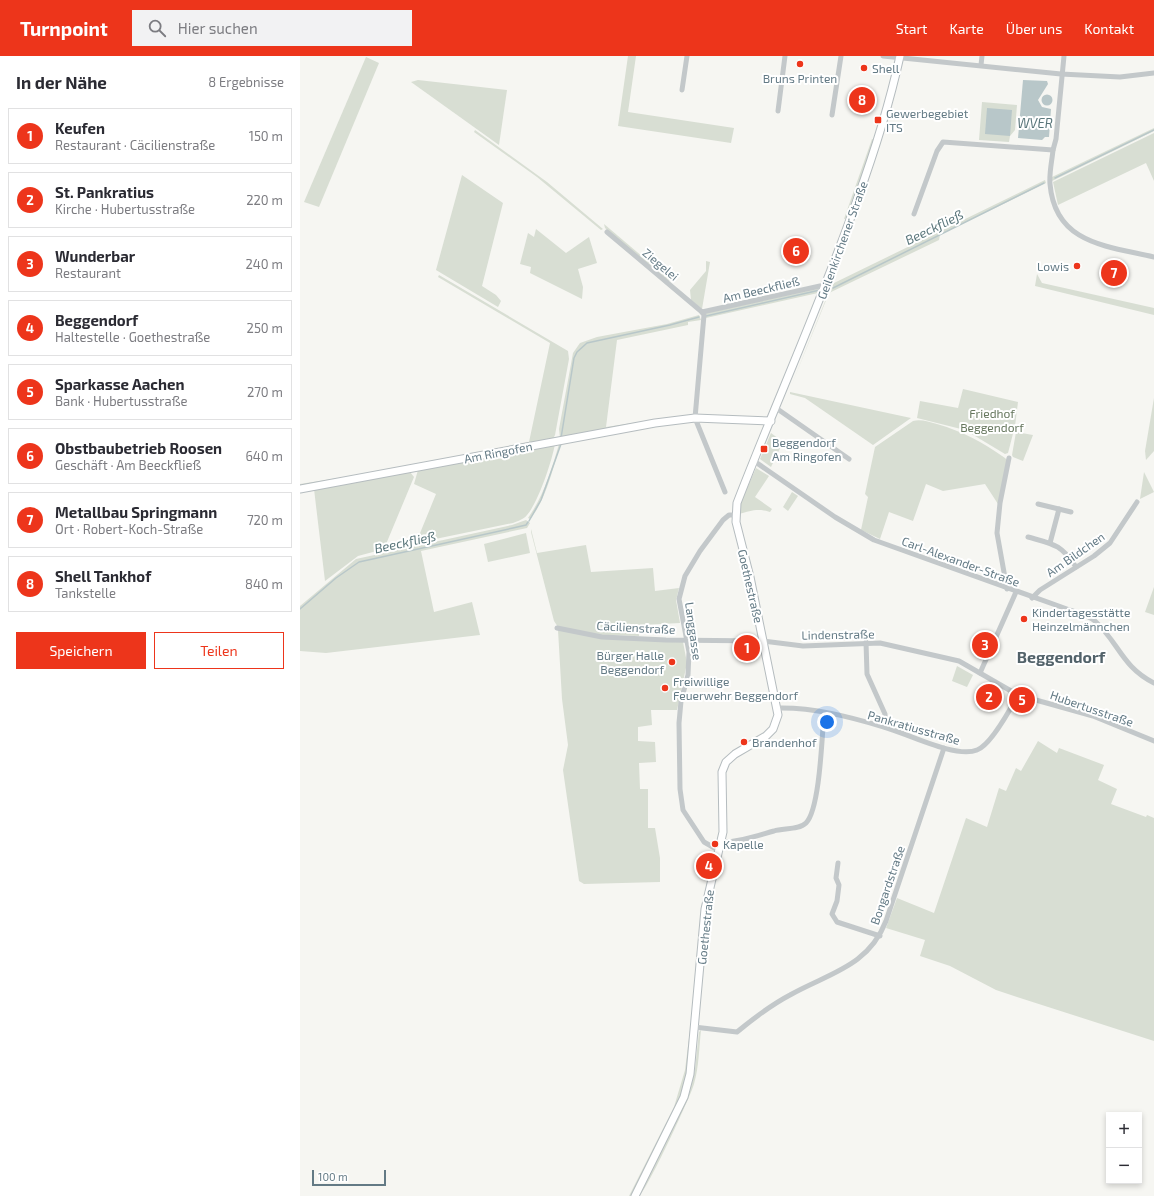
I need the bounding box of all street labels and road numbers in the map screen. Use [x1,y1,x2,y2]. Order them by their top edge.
street label: Geilenkirchener Straße [814,179,870,301]
street label: Ziegelei [640,245,682,283]
street label: Am Beeckfließ [721,273,801,305]
street label: Am Ringofen [463,439,533,465]
street label: Am Bildchen [1043,529,1107,579]
street label: Carl-Alexander-Straße [900,533,1022,589]
street label: Goethestraße [736,548,766,624]
street label: Langgasse [683,601,705,661]
street label: Cäcilienstraße [596,618,676,636]
street label: Lindenstraße [801,626,875,642]
street label: Hubertusstraße [1049,687,1135,729]
street label: Pankratiusstraße [866,707,962,747]
street label: Bongardstraße [867,844,907,926]
street label: Goethestraße [694,889,716,965]

